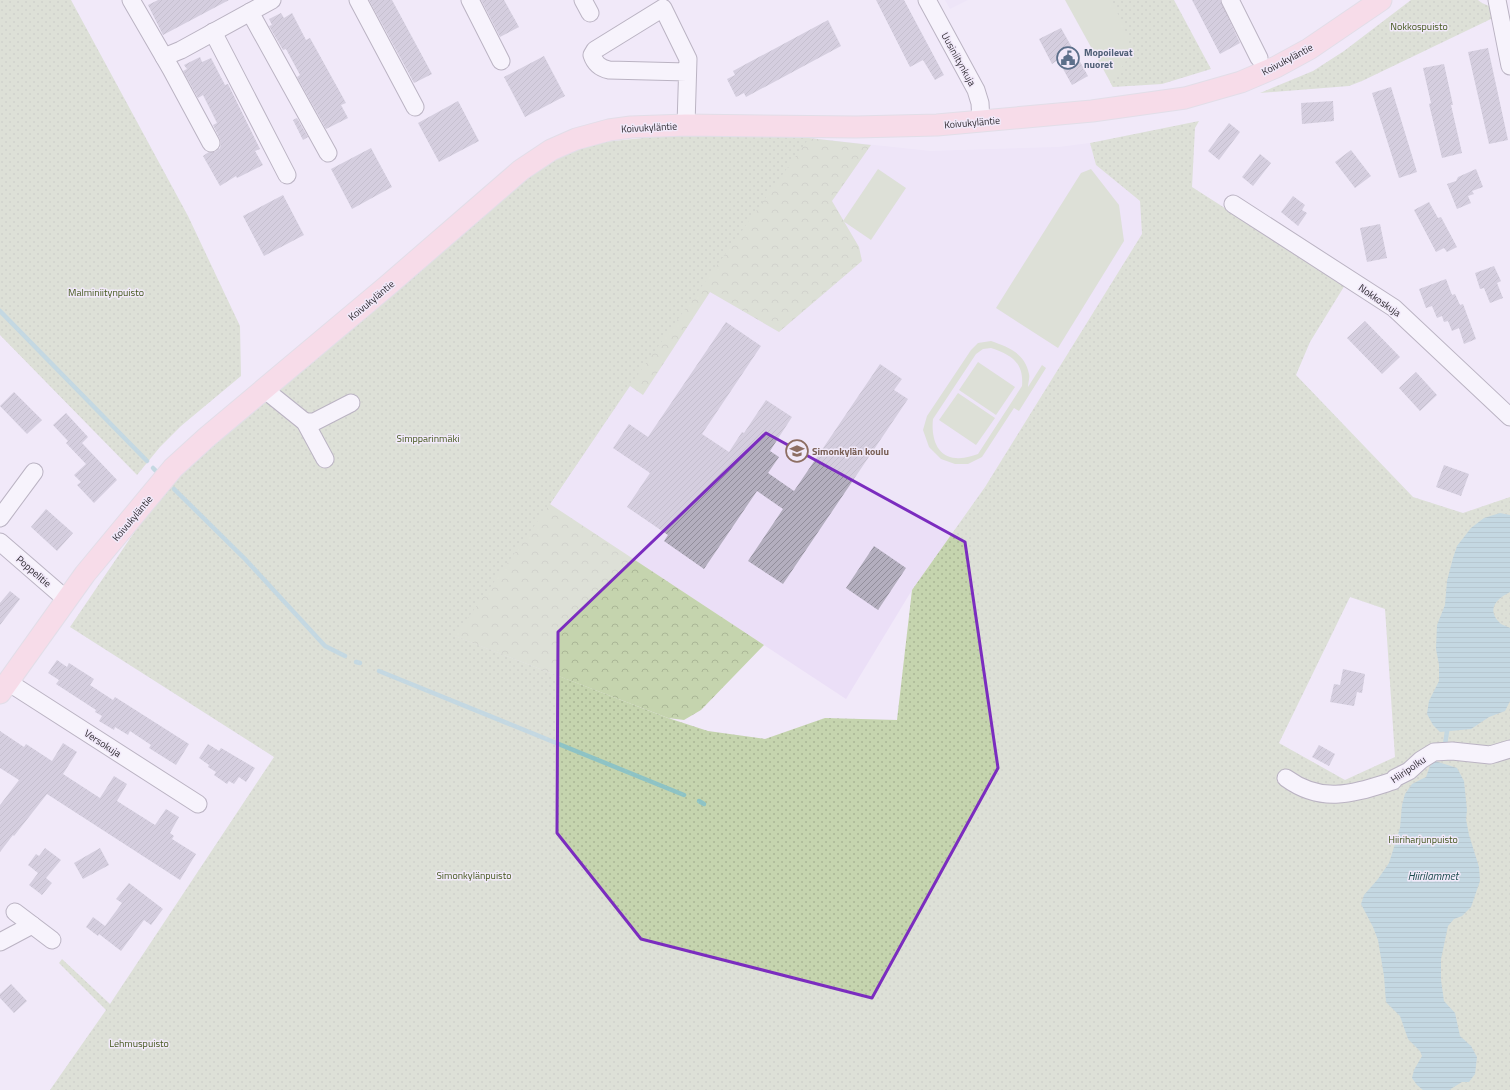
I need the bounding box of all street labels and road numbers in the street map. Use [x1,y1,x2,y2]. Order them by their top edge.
street label: Uusiniitynkuja [938,30,979,89]
street label: Koivukyläntie [1259,40,1316,79]
street label: Koivukyläntie [943,113,1001,132]
street label: Koivukyläntie [621,119,677,136]
street label: Koivukyläntie [345,277,398,324]
street label: Nokkoskuja [1355,280,1404,321]
street label: Koivukyläntie [109,492,156,545]
street label: Poppelitie [13,552,54,591]
street label: Versokuja [81,726,124,761]
street label: Hiiripolku [1388,752,1429,787]

